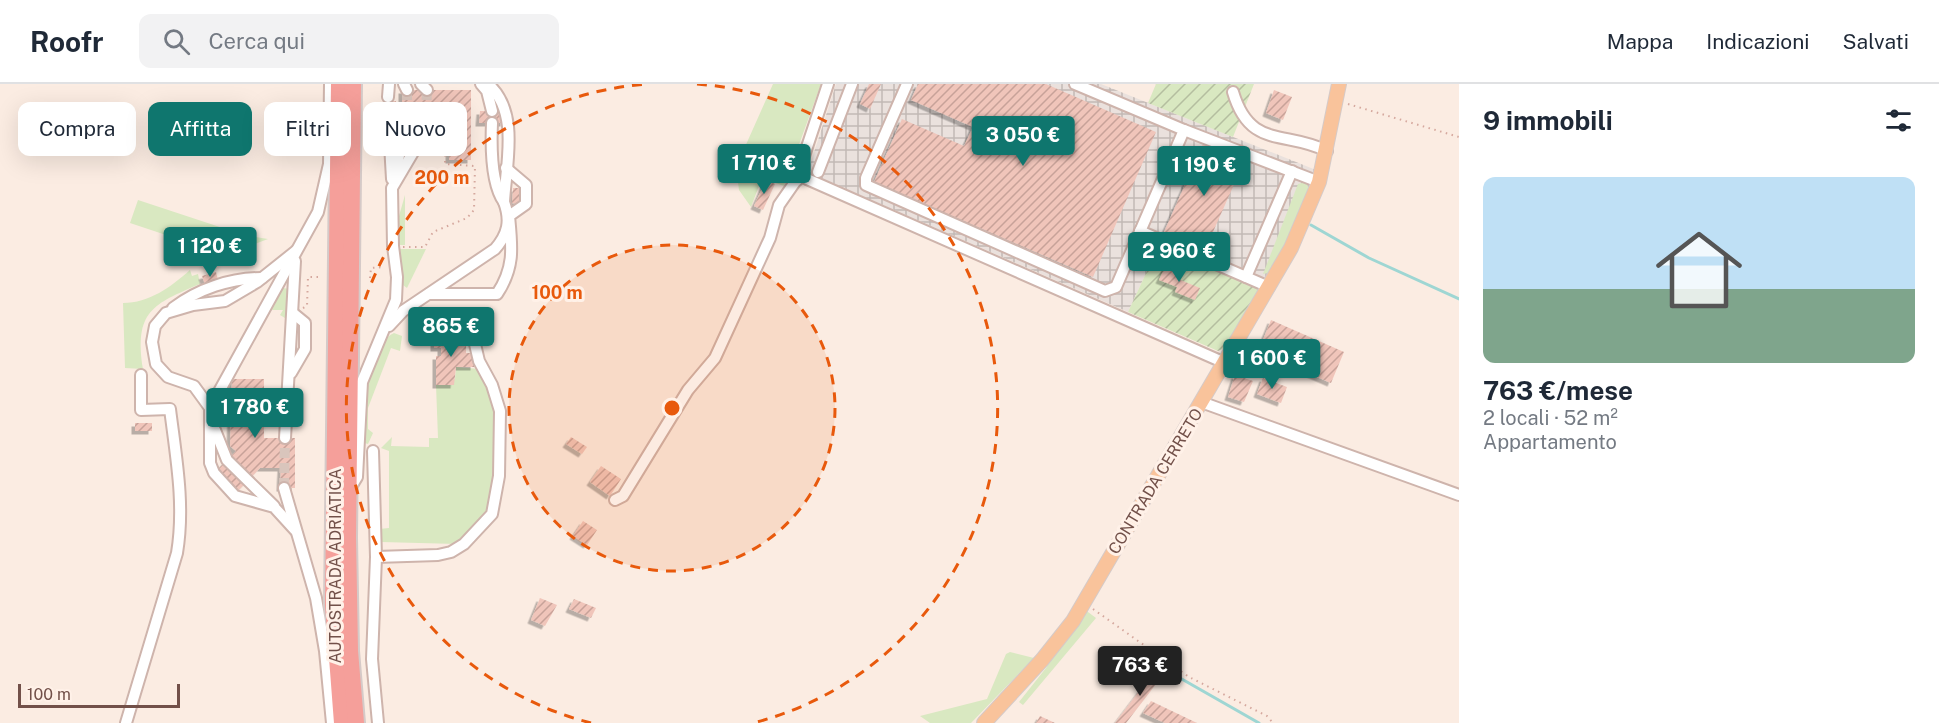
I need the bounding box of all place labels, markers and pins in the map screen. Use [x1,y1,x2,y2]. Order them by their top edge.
pin: 3 050 € [968,116,1078,167]
pin: 1 710 € [709,144,819,195]
pin: 1 190 € [1149,146,1259,197]
pin: 1 120 € [155,227,265,278]
pin: 2 960 € [1124,232,1234,283]
pin: 865 € [409,307,493,358]
pin: 1 600 € [1217,339,1327,390]
pin: 1 780 € [200,388,310,439]
centre of rings [662,398,682,418]
pin: 763 € [1098,646,1182,697]

